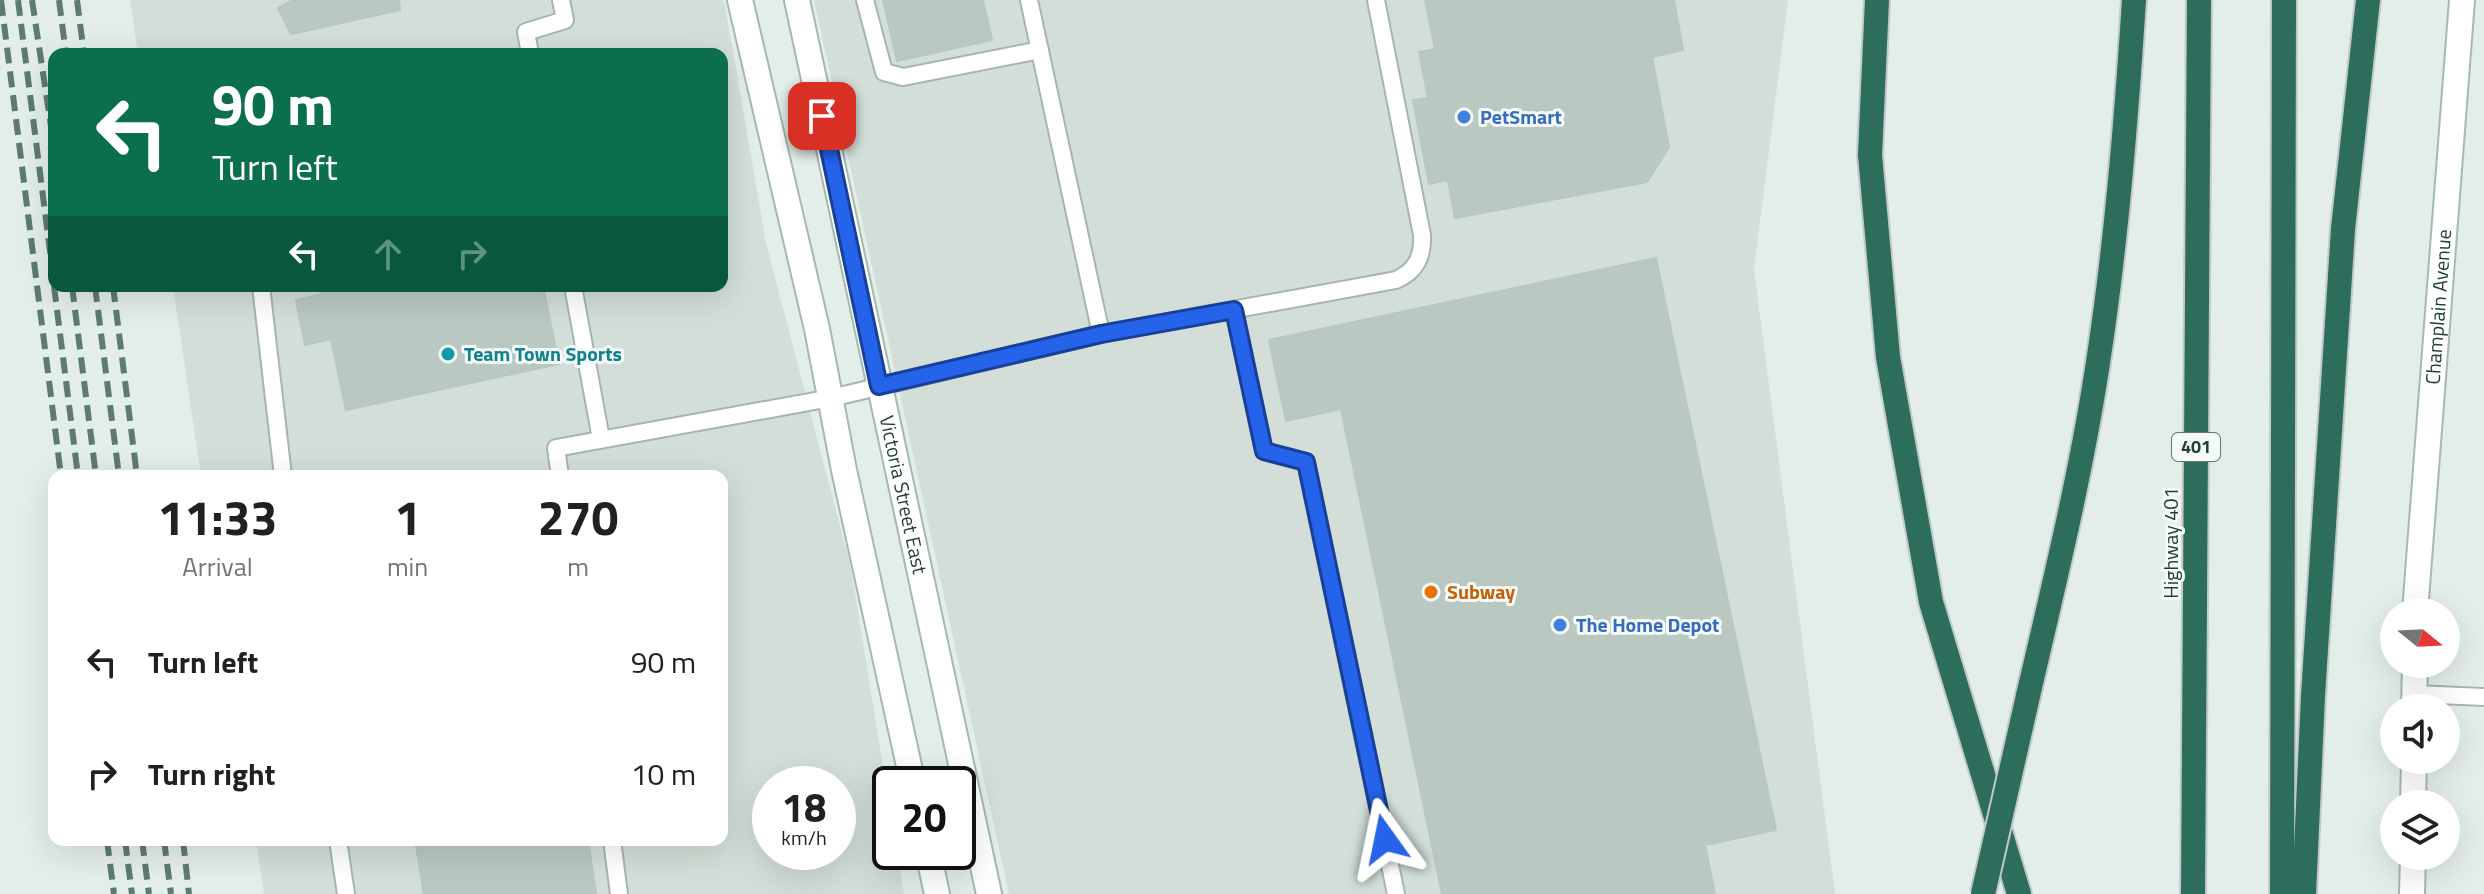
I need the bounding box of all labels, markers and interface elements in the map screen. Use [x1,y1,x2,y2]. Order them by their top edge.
text: 90 m [212,62,334,147]
icon: left [80,80,184,184]
pin [788,82,856,150]
icon: arrive [800,94,844,138]
place label: PetSmart [1480,101,1562,132]
marker: PetSmart [1455,108,1473,126]
text: Turn left [212,139,338,194]
street label: Champlain Avenue [2417,228,2459,386]
icon: left [282,232,326,276]
icon: ahead [366,232,410,276]
icon: right [450,232,494,276]
place label: Team Town Sports [464,338,622,369]
marker: Team Town Sports [439,345,457,363]
street label: Victoria Street East [872,412,936,577]
road number: 401 [2172,433,2220,461]
text: 11:33 [158,481,277,554]
text: 1 [394,481,421,554]
text: 270 [538,481,618,554]
street label: Highway 401 [2155,487,2186,599]
text: Arrival [182,547,253,586]
text: min [387,547,428,586]
text: m [567,547,589,586]
place label: Subway [1447,576,1515,607]
marker: Subway [1422,583,1440,601]
north arrow [2380,598,2460,678]
map controls [2380,598,2460,870]
place label: The Home Depot [1576,609,1719,640]
marker: The Home Depot [1551,616,1569,634]
text: Turn left [148,639,258,685]
text: 90 m [631,639,696,685]
icon: left [80,640,124,684]
button: sound [2380,694,2460,774]
text: Turn right [148,751,276,797]
text: 10 m [631,751,696,797]
icon: right [80,752,124,796]
speed limit sign: 20 [872,766,976,870]
text: 18 [782,777,826,838]
button: layers [2380,790,2460,870]
position arrow [1343,797,1427,881]
text: km/h [781,822,827,853]

